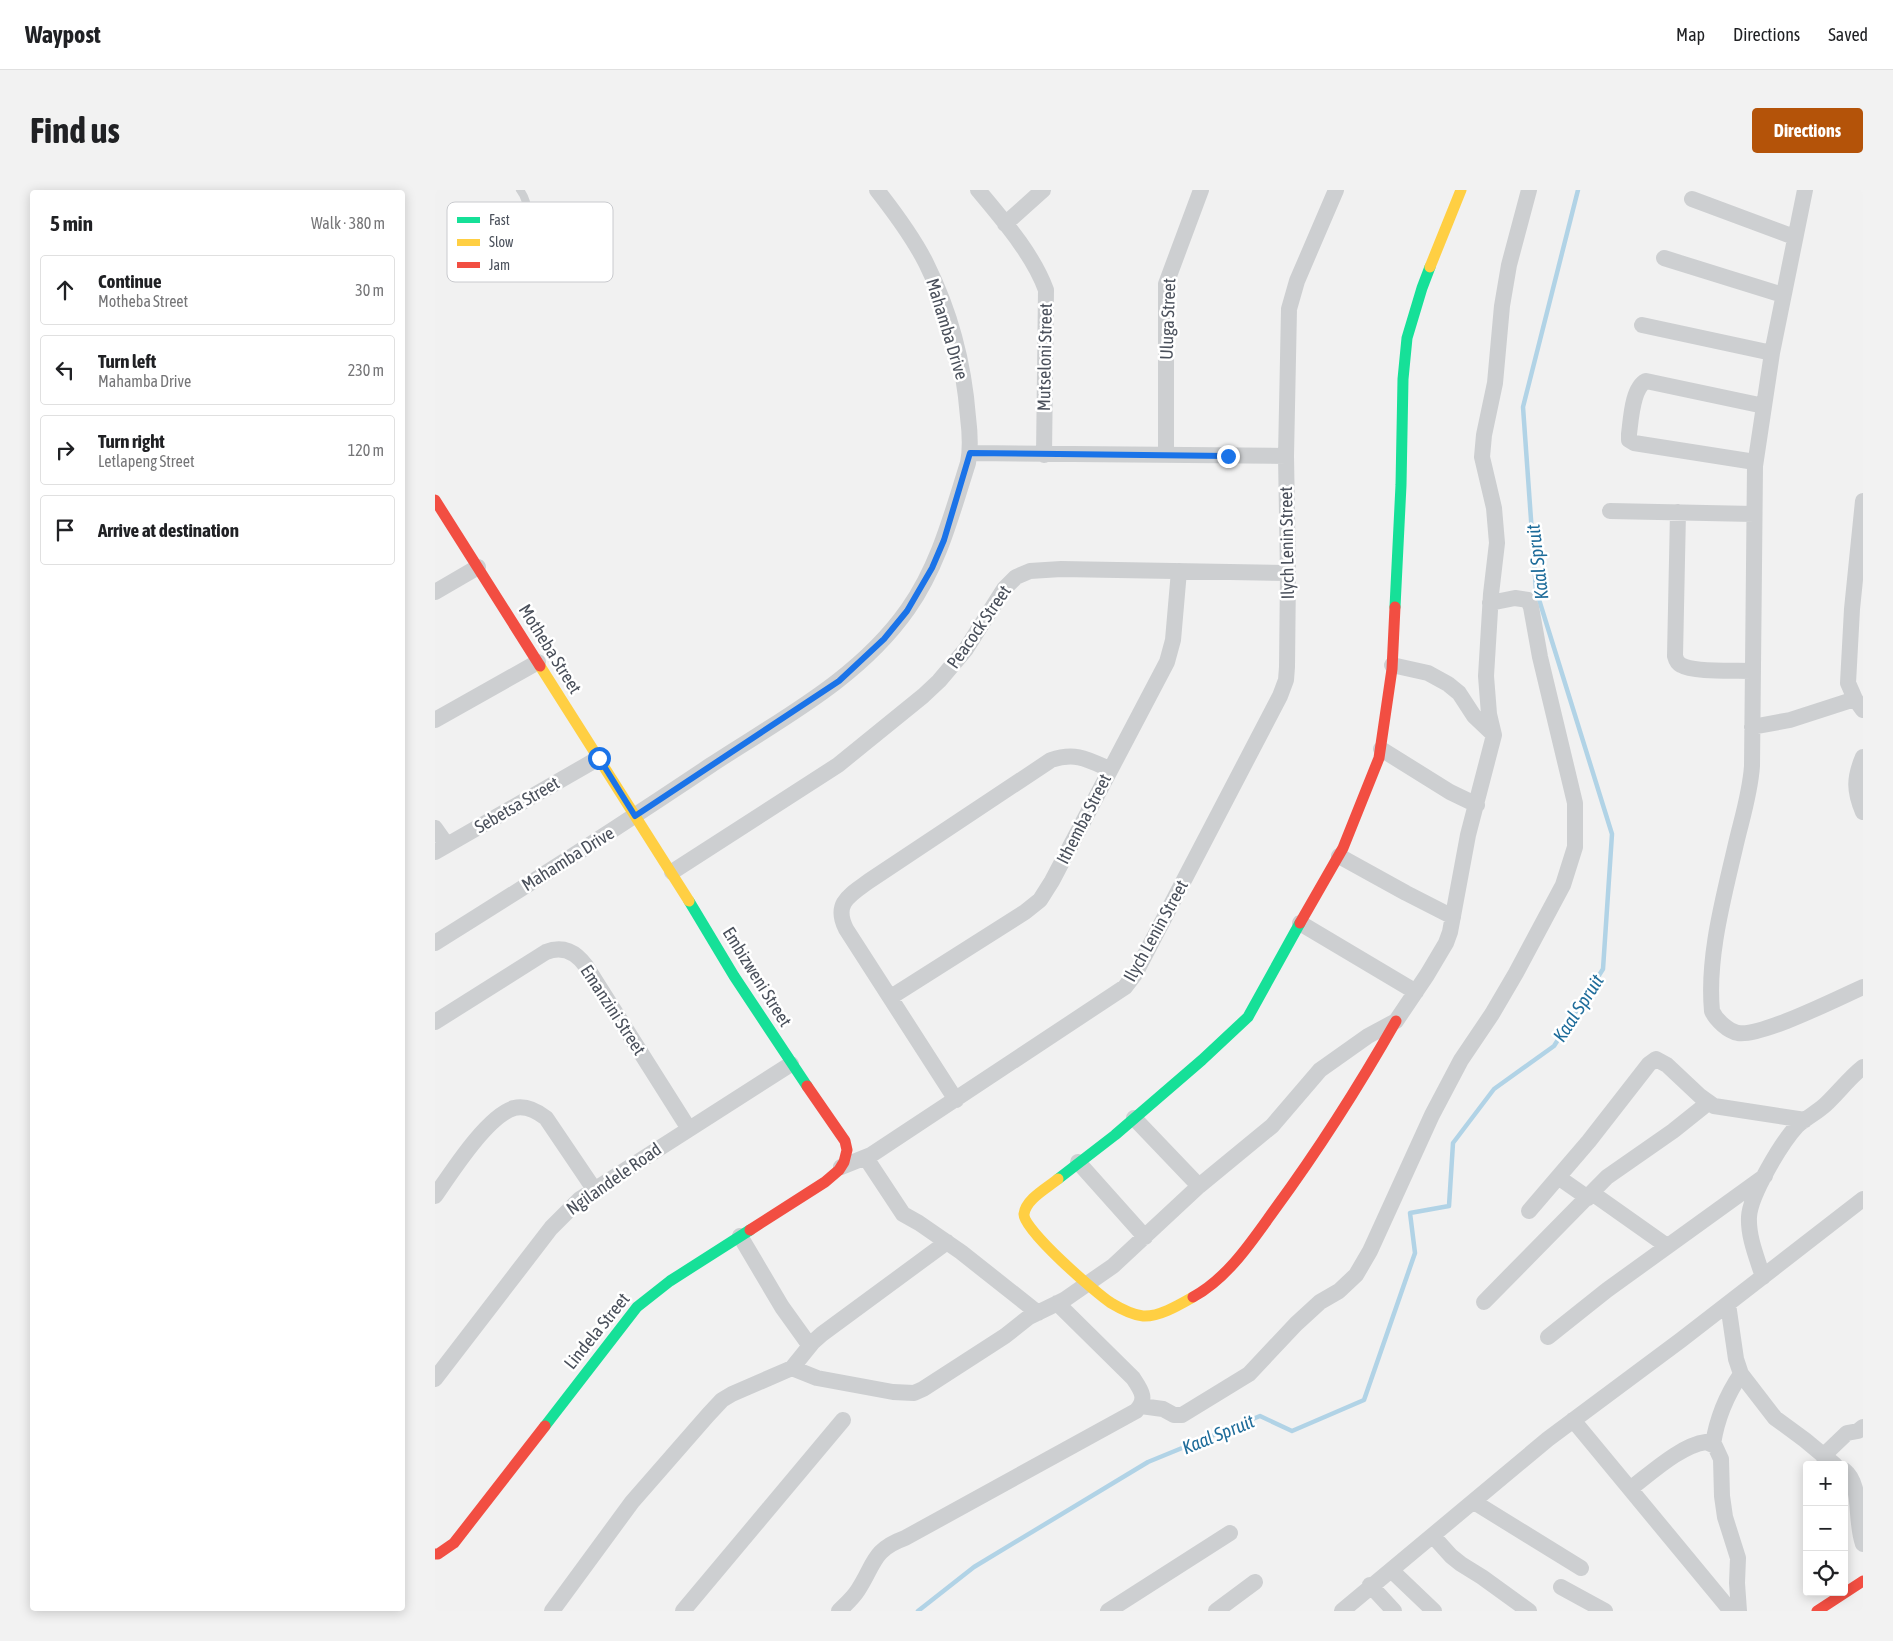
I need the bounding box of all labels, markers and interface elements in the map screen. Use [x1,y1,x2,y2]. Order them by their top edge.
text: Waypost [25,21,101,48]
text: Map [1676,24,1705,45]
text: Directions [1733,24,1800,45]
text: Saved [1828,24,1868,45]
button: Directions [1752,108,1863,153]
text: Find us [30,110,120,150]
legend [447,202,613,282]
text: 5 min [50,211,93,235]
text: Fast [489,212,510,228]
text: Walk · 380 m [311,214,385,232]
text: Slow [489,234,514,250]
text: Jam [489,257,510,273]
text: Continue [98,270,162,292]
icon: ahead [51,276,79,304]
street label: Mahamba Drive [922,276,973,382]
street label: Uluga Street [1156,278,1179,360]
text: 30 m [355,281,384,299]
text: Motheba Street [98,292,188,310]
street label: Mutseloni Street [1033,303,1056,411]
text: Turn left [98,350,156,372]
icon: left [51,356,79,384]
text: 230 m [348,361,384,379]
text: Mahamba Drive [98,372,191,390]
text: Turn right [98,430,165,452]
icon: right [51,436,79,464]
text: 120 m [348,441,384,459]
route end [1217,445,1240,468]
text: Letlapeng Street [98,452,195,470]
street label: Ilych Lenin Street [1275,486,1298,600]
icon: arrive [51,516,79,544]
text: Arrive at destination [98,519,239,541]
water label: Kaal Spruit [1521,522,1553,601]
street label: Peacock Street [942,581,1015,672]
street label: Motheba Street [515,600,586,697]
route start [588,747,611,770]
street label: Ithemba Street [1052,770,1115,867]
street label: Sebetsa Street [471,772,563,837]
street label: Mahamba Drive [518,822,618,895]
street label: Ilych Lenin Street [1119,876,1192,985]
street label: Embizweni Street [718,923,796,1030]
street label: Emanzini Street [577,961,650,1059]
water label: Kaal Spruit [1548,970,1608,1046]
street label: Ngilandele Road [562,1138,665,1219]
street label: Lindela Street [560,1288,634,1373]
water label: Kaal Spruit [1179,1409,1258,1458]
map controls [1803,1461,1848,1596]
button: + [1803,1461,1848,1506]
button: − [1803,1506,1848,1551]
button: locate [1803,1551,1848,1596]

